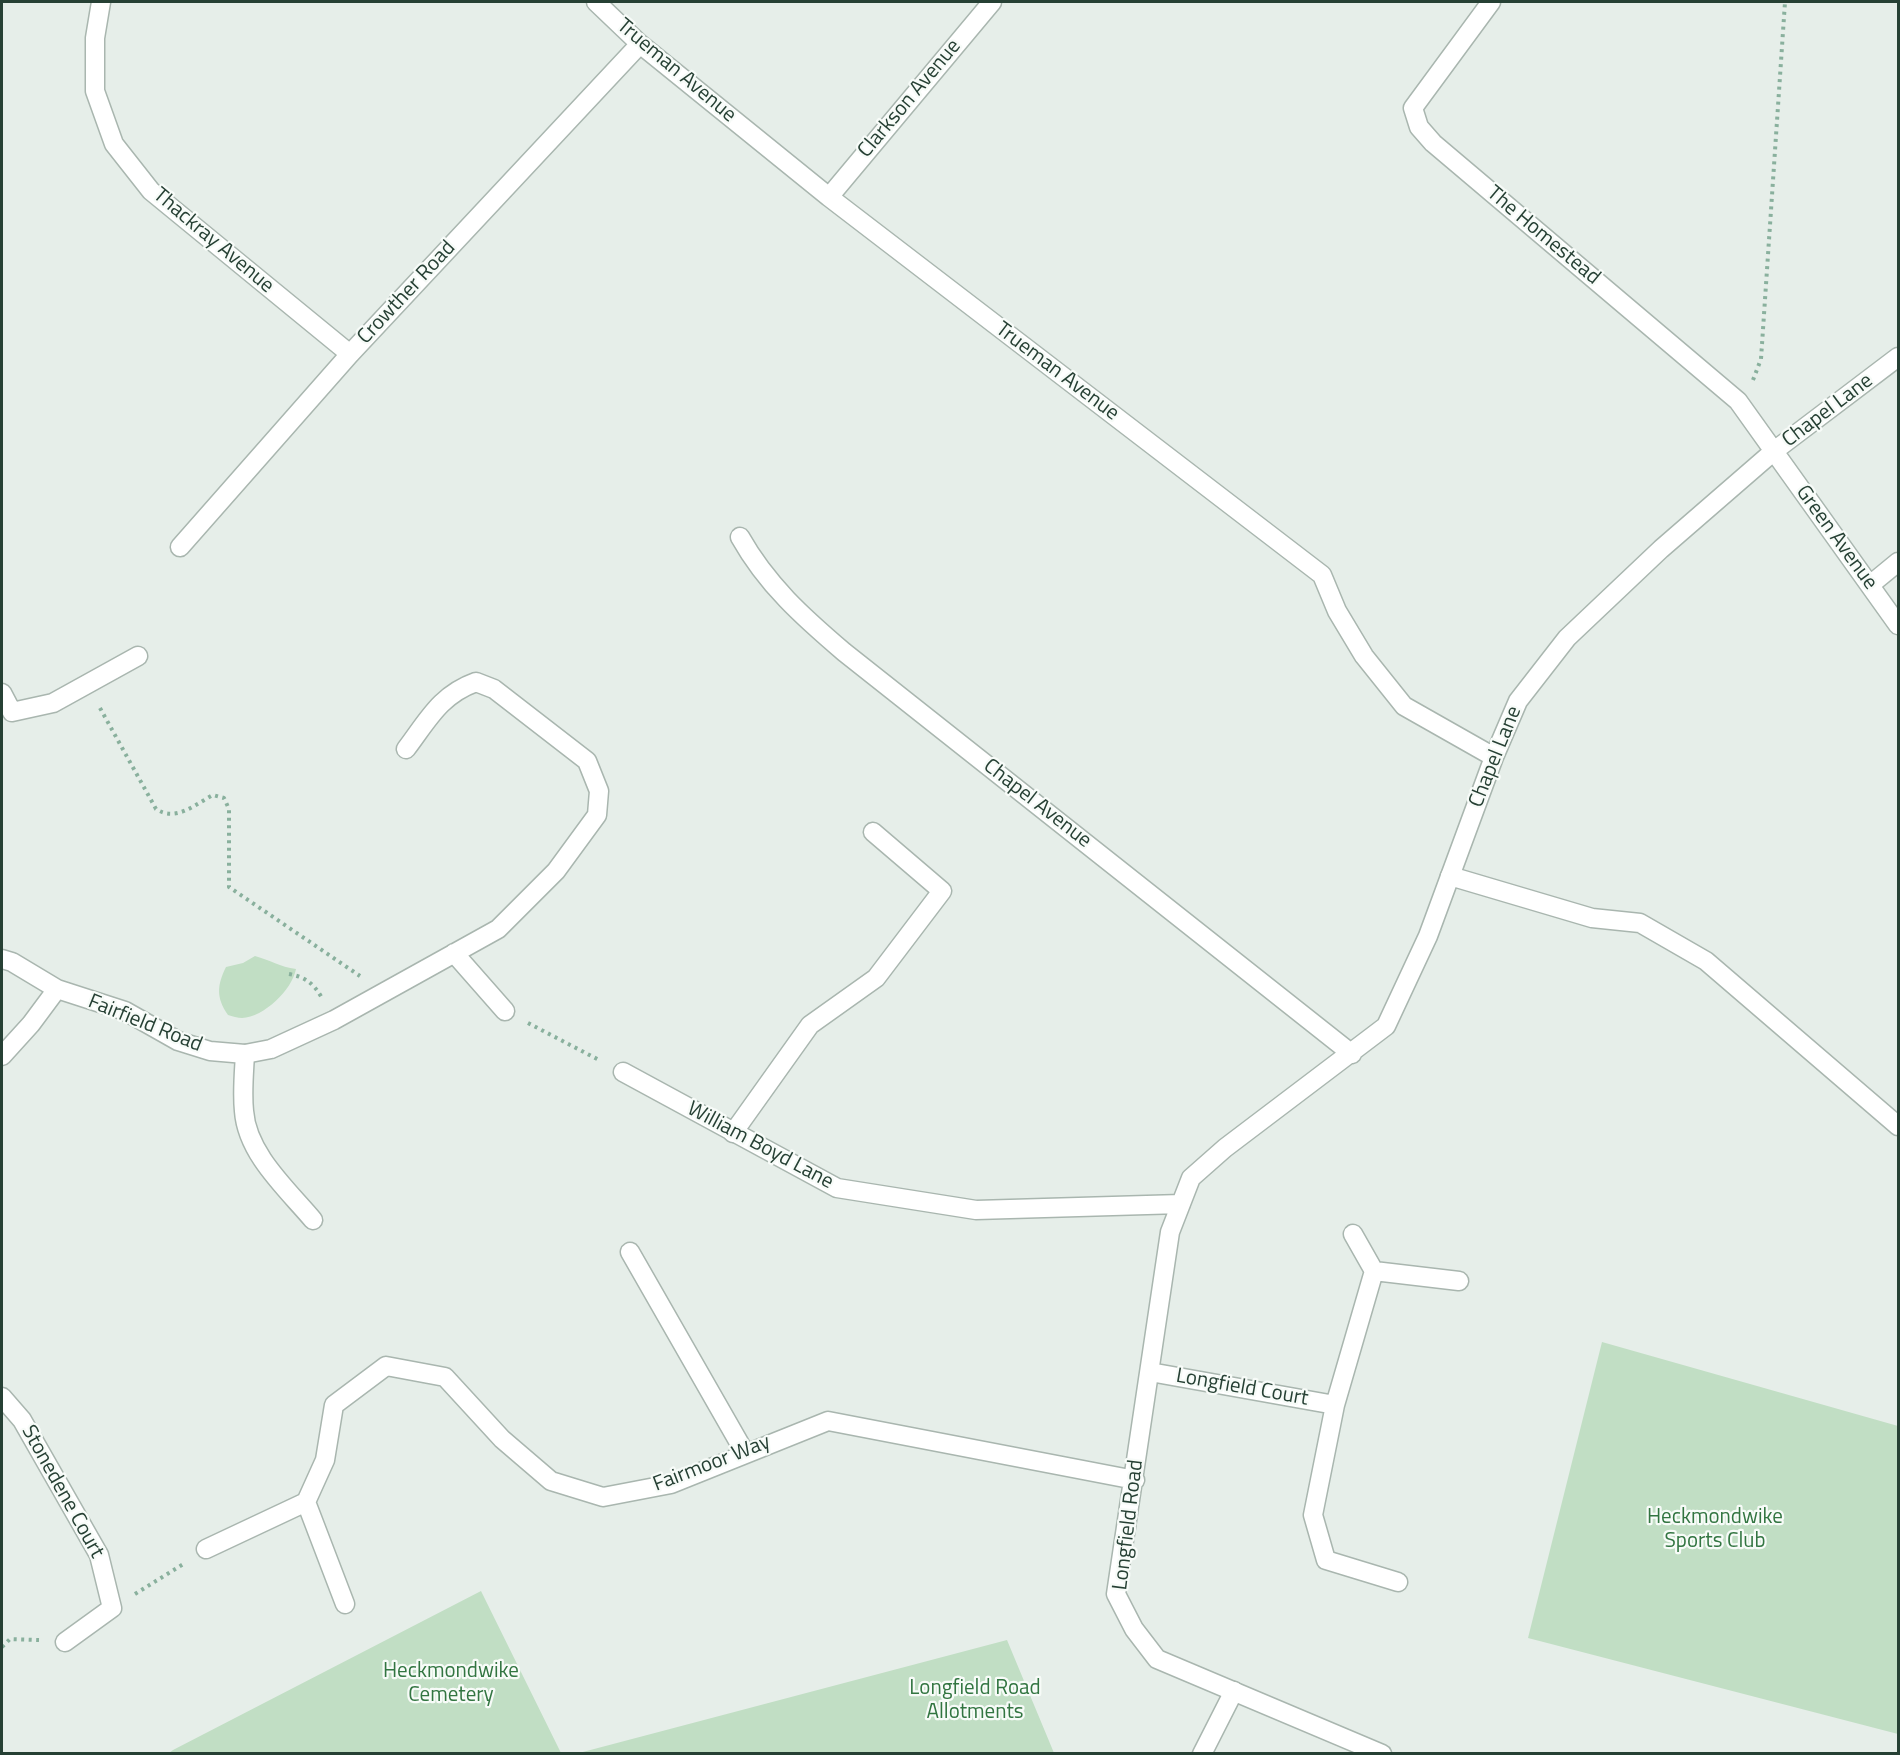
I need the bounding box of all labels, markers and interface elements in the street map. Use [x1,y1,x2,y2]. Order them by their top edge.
street label: Trueman Avenue [611,14,741,128]
street label: Clarkson Avenue [853,35,967,163]
street label: The Homestead [1481,181,1605,291]
street label: Thackray Avenue [147,183,279,299]
street label: Crowther Road [353,236,461,350]
street label: Trueman Avenue [990,317,1124,427]
street label: Chapel Lane [1778,369,1878,453]
street label: Green Avenue [1790,481,1882,595]
street label: Chapel Lane [1464,703,1528,811]
street label: Chapel Avenue [978,754,1096,854]
street label: Fairfield Road [84,990,206,1058]
street label: William Boyd Lane [682,1097,838,1195]
street label: Longfield Court [1174,1364,1310,1412]
street label: Stonedene Court [15,1421,109,1563]
street label: Fairmoor Way [650,1430,774,1498]
street label: Longfield Road [1108,1458,1150,1592]
park label: Heckmondwike Sports Club [1647,1505,1783,1555]
park label: Heckmondwike Cemetery [383,1659,519,1709]
park label: Longfield Road Allotments [909,1676,1041,1726]

